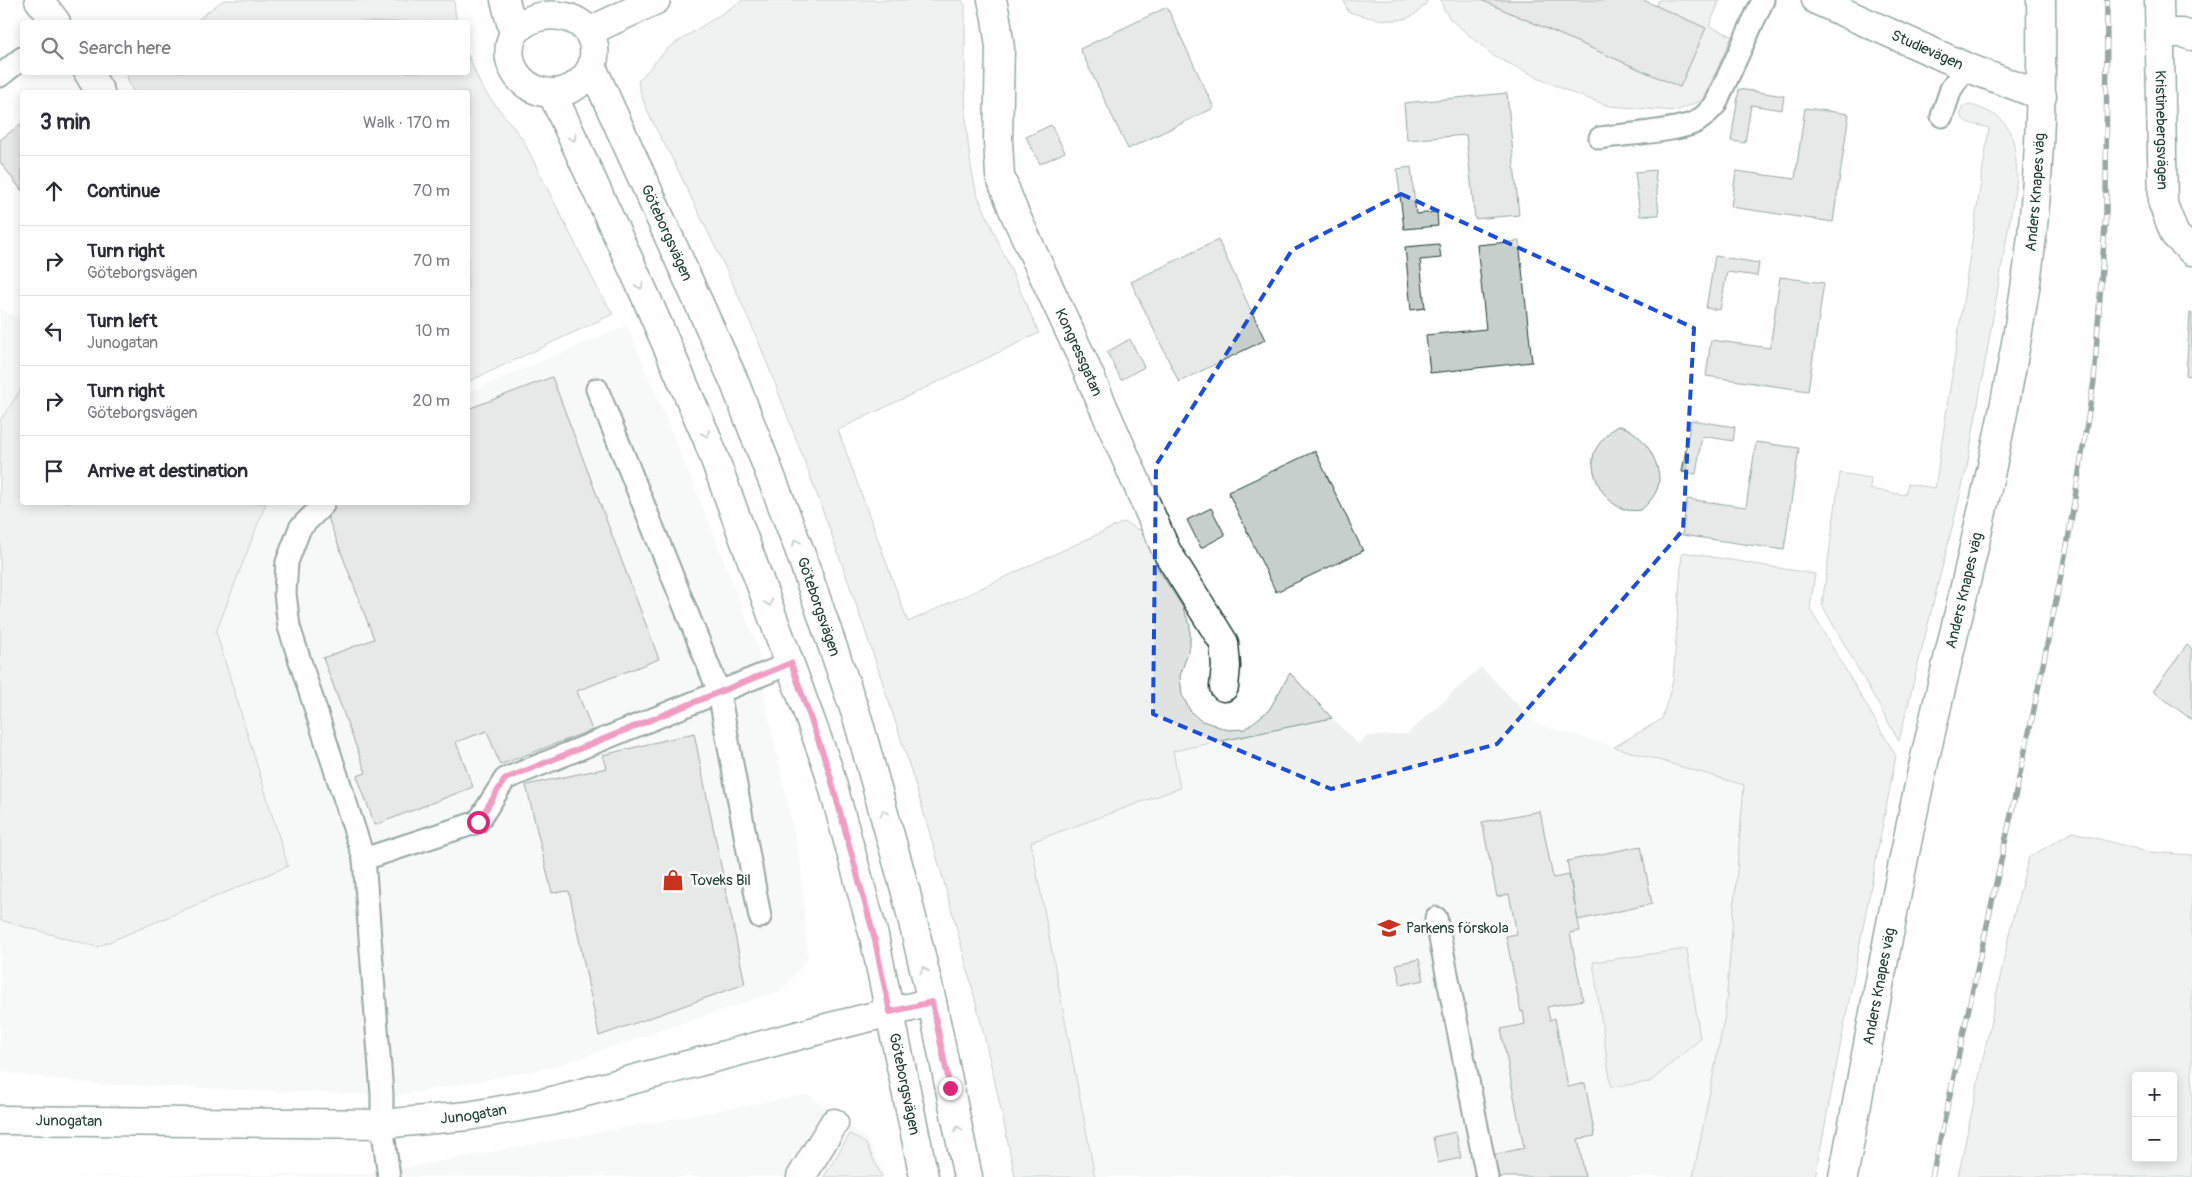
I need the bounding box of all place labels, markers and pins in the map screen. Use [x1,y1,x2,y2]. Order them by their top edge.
shop icon: Toveks Bil [660,867,686,893]
place label: Toveks Bil [690,871,751,890]
school or university icon: Parkens förskola [1376,915,1402,941]
place label: Parkens förskola [1406,919,1509,938]

